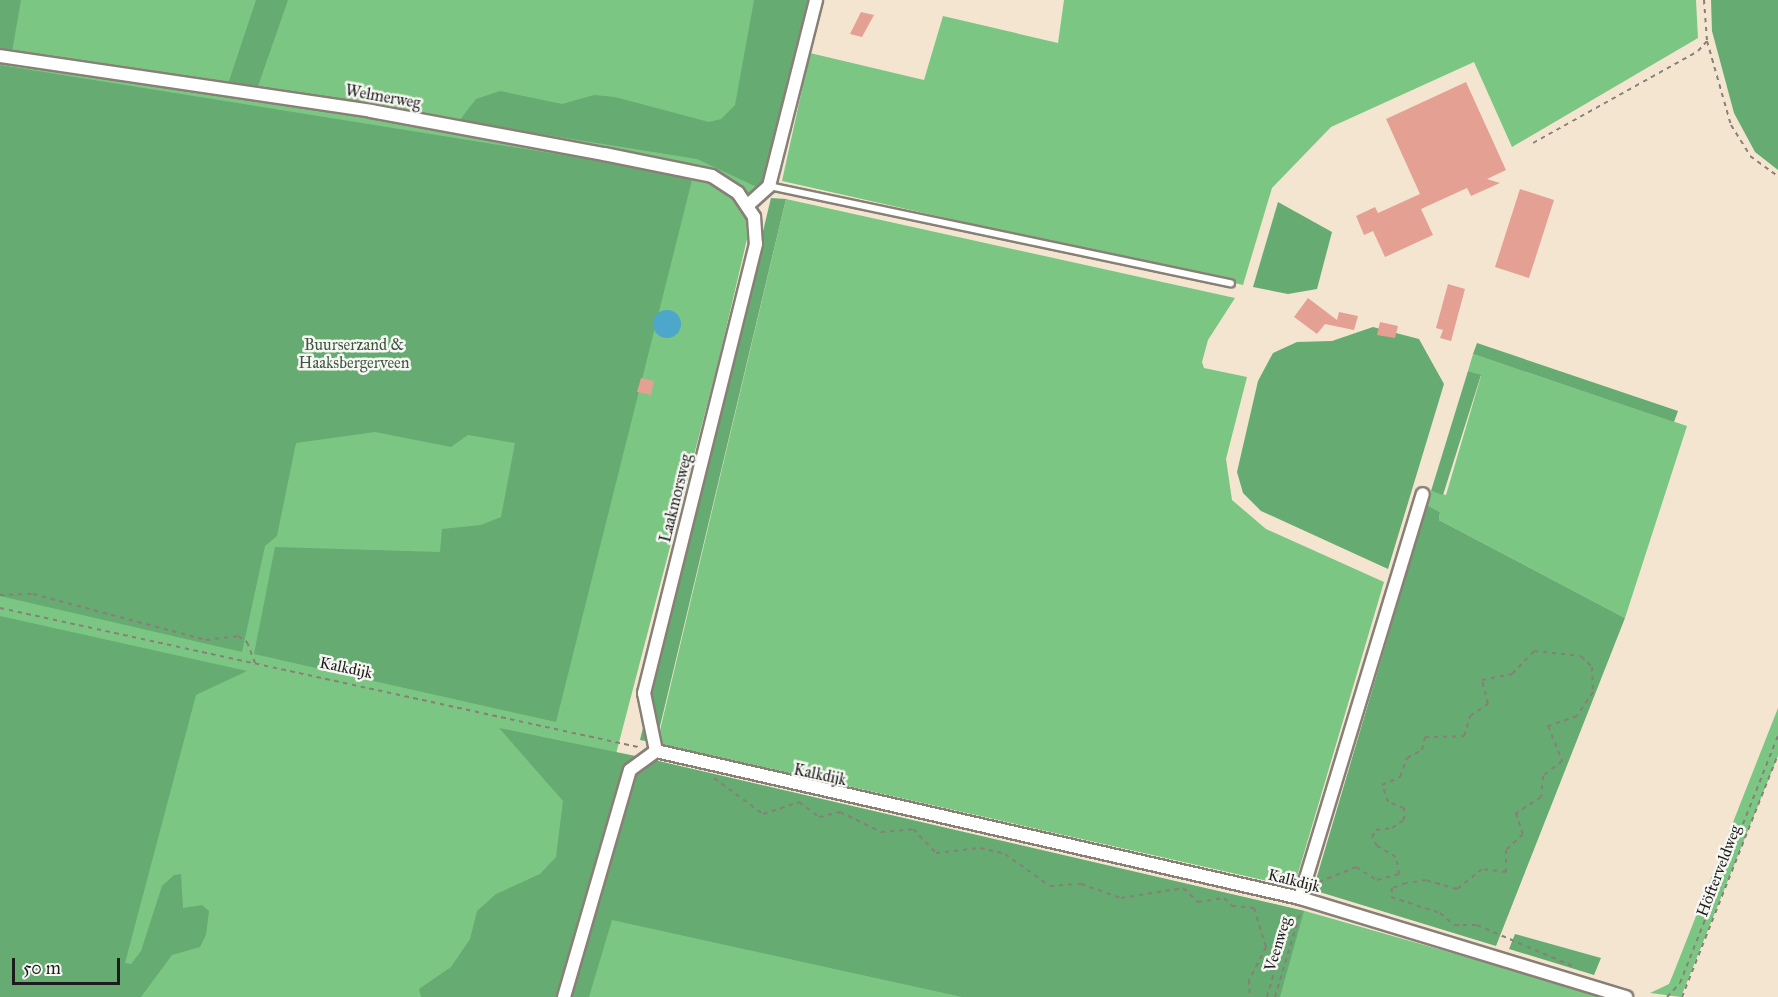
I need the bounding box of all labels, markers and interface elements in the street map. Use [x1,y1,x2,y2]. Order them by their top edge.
street label: Welmerweg [344,81,422,113]
park label: Buurserzand & Haaksbergerveen [299,335,409,373]
street label: Laakmorsweg [656,452,696,544]
street label: Kalkdijk [318,653,374,683]
street label: Kalkdijk [792,760,848,790]
street label: Höfterveldweg [1693,822,1745,920]
street label: Kalkdijk [1266,865,1322,897]
street label: Veenweg [1261,914,1295,974]
scale bar [15,946,123,984]
text: 50 m [23,957,61,979]

